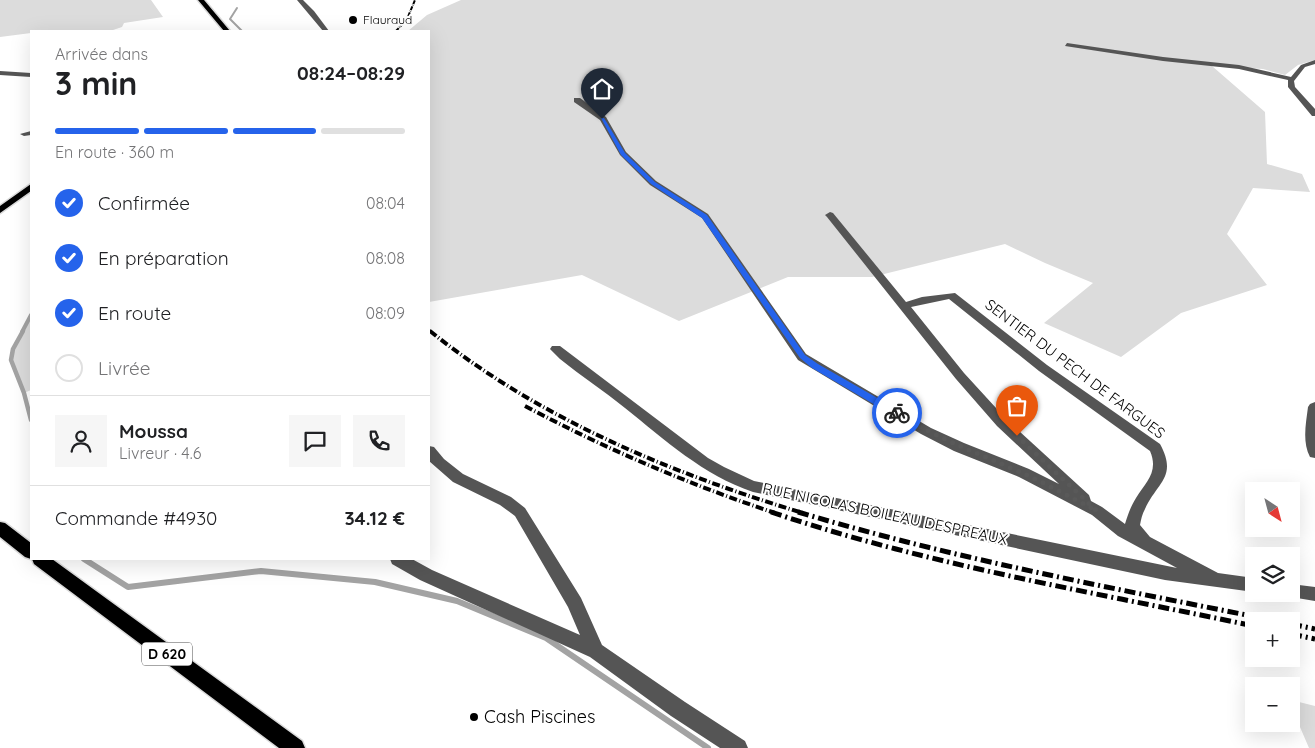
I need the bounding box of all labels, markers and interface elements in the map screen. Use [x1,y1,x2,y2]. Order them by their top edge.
place label: Flauraud [363,12,412,27]
marker: Flauraud [347,14,359,26]
text: Arrivée dans [55,44,148,64]
text: 08:24–08:29 [297,61,405,85]
text: 3 min [55,63,137,103]
pin [581,68,623,119]
icon: home [588,75,616,103]
text: En route · 360 m [55,142,174,162]
icon: check [55,189,83,217]
text: Confirmée [98,191,190,215]
text: 08:04 [366,193,405,213]
icon: check [55,244,83,272]
text: En préparation [98,246,229,270]
text: 08:08 [366,248,405,268]
street label: SENTIER DU PECH DE FARGUES [982,295,1169,442]
icon: check [55,299,83,327]
text: En route [98,301,171,325]
text: 08:09 [365,303,405,323]
text: Livrée [98,356,151,380]
pin [996,385,1038,436]
courier [872,388,922,438]
icon: bag [1003,392,1031,420]
icon: bike [883,399,911,427]
button: person [55,415,107,467]
button: chat [289,415,341,467]
button: phone [353,415,405,467]
text: Moussa [119,419,188,443]
text: Livreur · 4.6 [119,443,201,463]
street label: RUE NICOLAS BOILEAU DESPREAUX [761,478,1009,549]
north arrow [1245,482,1300,538]
map controls [1245,482,1300,732]
text: Commande #4930 [55,506,217,530]
text: 34.12 € [344,506,405,530]
button: layers [1245,547,1300,602]
button: + [1245,612,1300,667]
road number: D 620 [142,642,192,666]
button: − [1245,677,1300,732]
place label: Cash Piscines [484,705,595,728]
marker: Cash Piscines [468,711,480,723]

